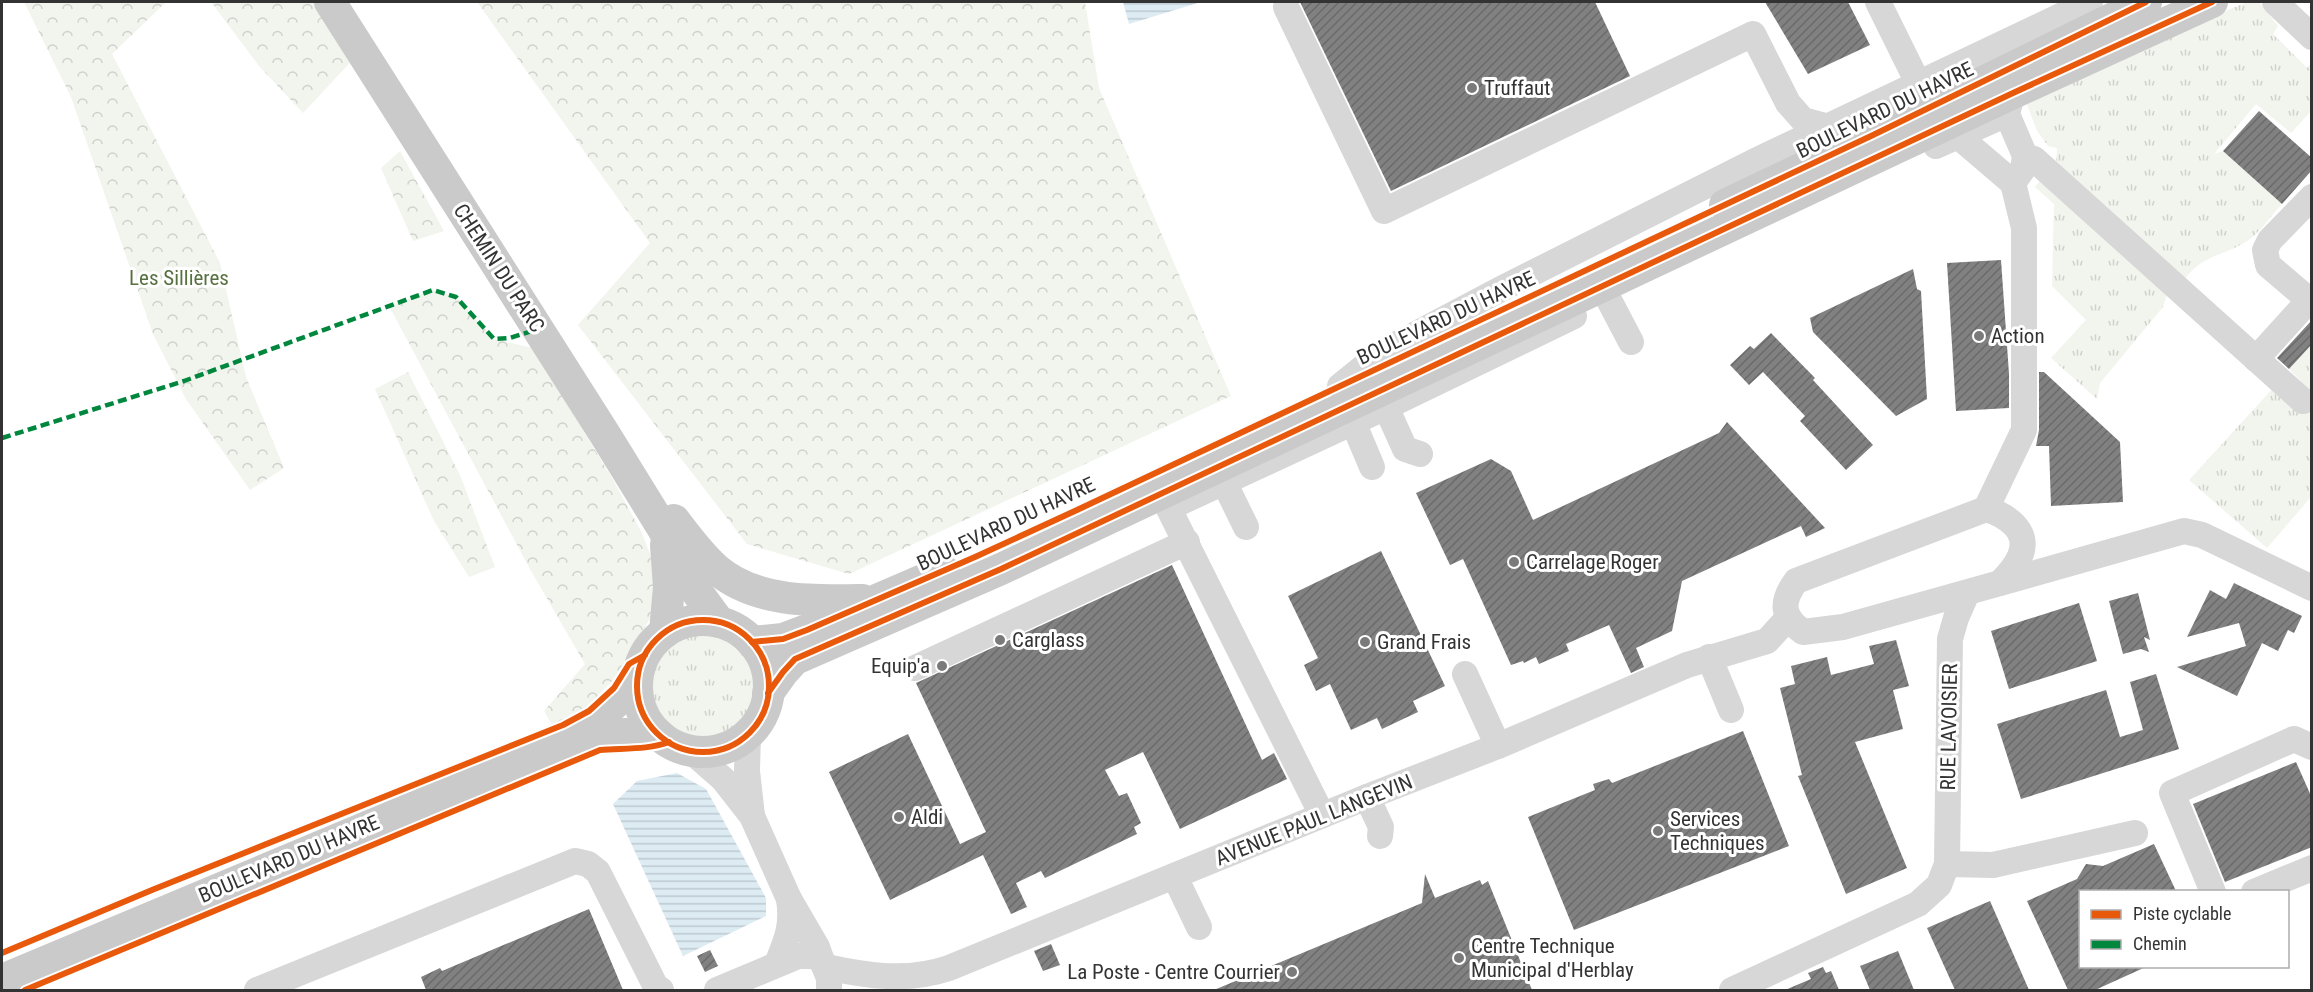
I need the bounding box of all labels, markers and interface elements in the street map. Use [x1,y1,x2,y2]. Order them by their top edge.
street label: BOULEVARD DU HAVRE [1793,57,1977,163]
place label: Truffaut [1484,76,1550,100]
marker: Truffaut [1465,81,1479,95]
street label: CHEMIN DU PARC [449,199,549,337]
park label: Les Sillières [129,266,229,290]
street label: BOULEVARD DU HAVRE [1353,266,1539,370]
place label: Action [1991,324,2045,348]
marker: Action [1972,329,1986,343]
street label: BOULEVARD DU HAVRE [913,472,1099,576]
place label: Carrelage Roger [1526,550,1659,574]
marker: Carrelage Roger [1507,555,1521,569]
place label: Carglass [1012,628,1085,652]
place label: Grand Frais [1377,630,1471,654]
marker: Carglass [993,633,1007,647]
marker: Grand Frais [1358,635,1372,649]
place label: Equip'a [871,654,930,678]
marker: Equip'a [935,659,949,673]
street label: RUE LAVOISIER [1936,663,1962,791]
street label: AVENUE PAUL LANGEVIN [1212,769,1416,871]
place label: Aldi [911,805,943,829]
place label: Services Techniques [1670,807,1765,855]
street label: BOULEVARD DU HAVRE [195,810,383,908]
marker: Aldi [892,810,906,824]
marker: Services Techniques [1651,824,1665,838]
legend [2079,890,2289,968]
text: Piste cyclable [2133,903,2231,924]
text: Chemin [2133,933,2187,954]
place label: Centre Technique Municipal d'Herblay [1471,934,1634,982]
marker: Centre Technique Municipal d'Herblay [1452,951,1466,965]
place label: La Poste - Centre Courrier [1067,960,1280,984]
marker: La Poste - Centre Courrier [1285,965,1299,979]

